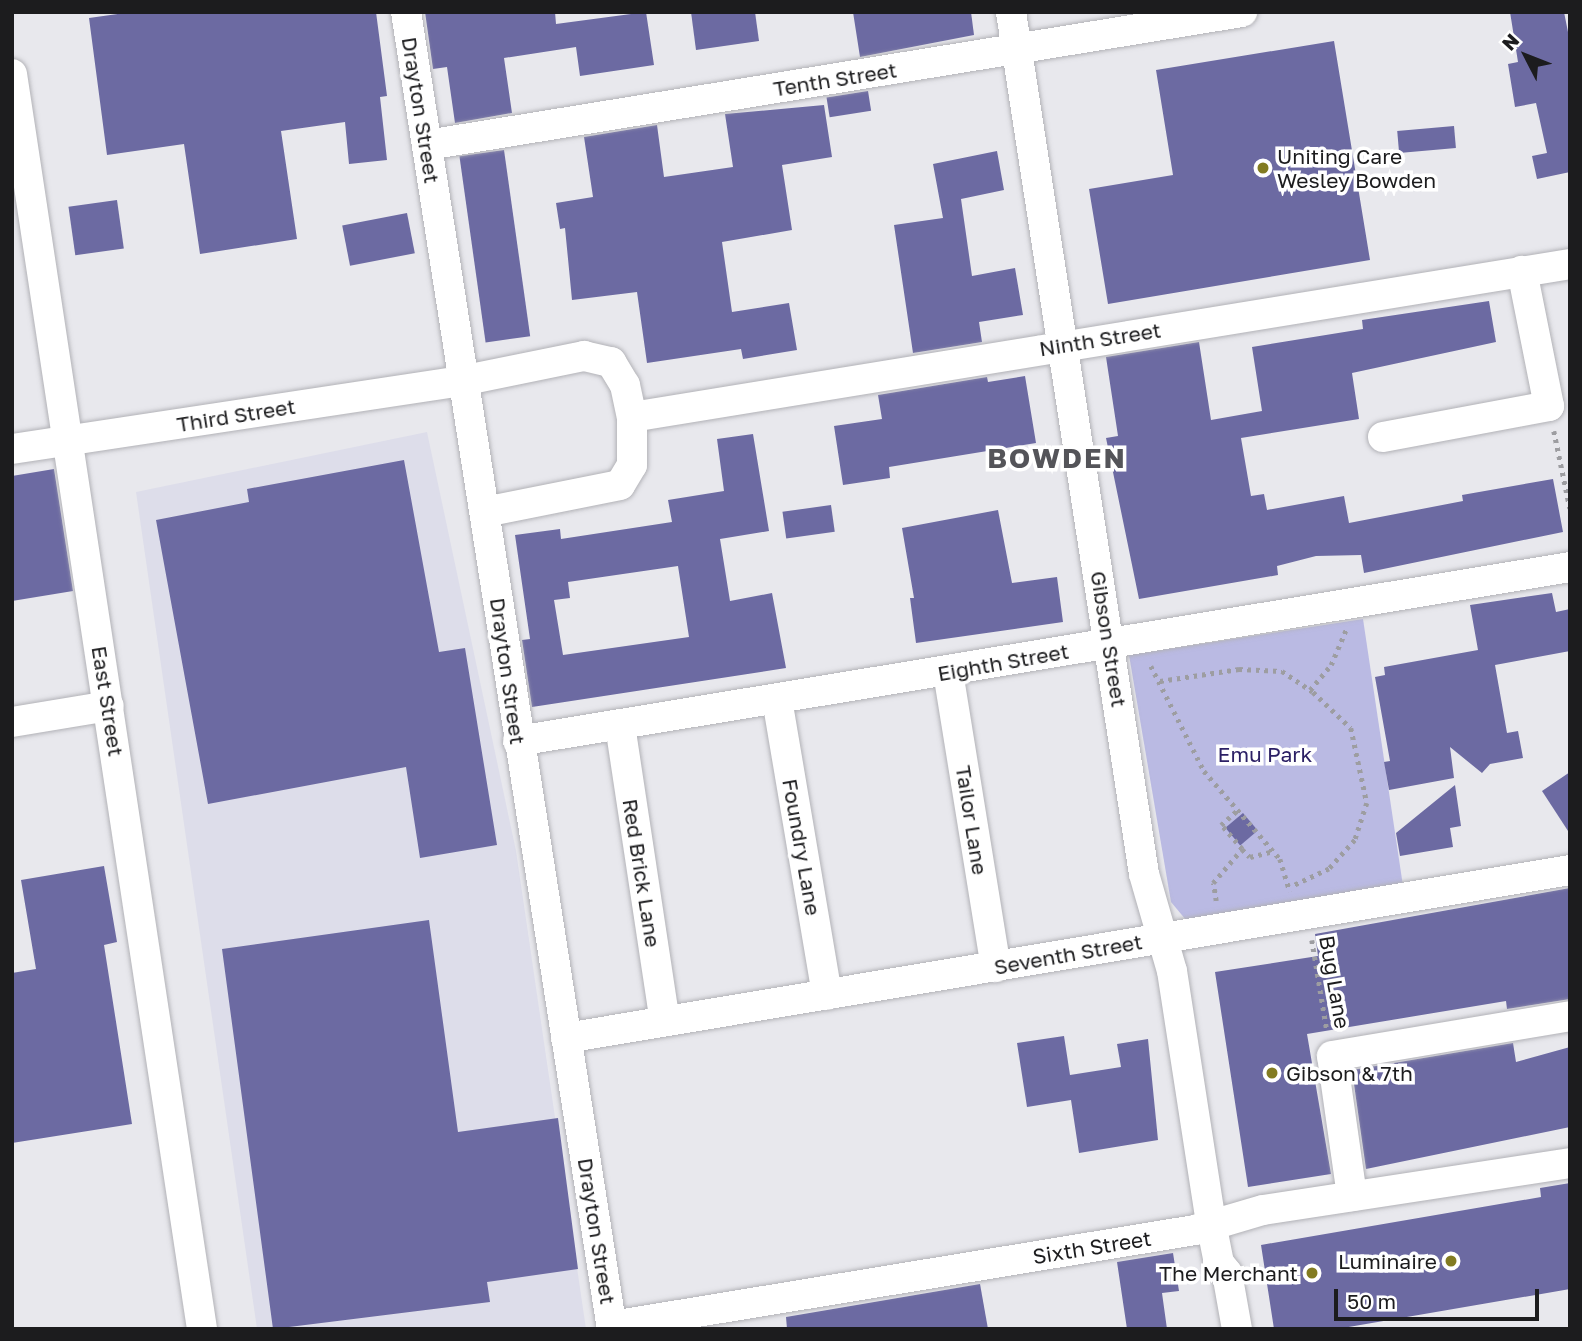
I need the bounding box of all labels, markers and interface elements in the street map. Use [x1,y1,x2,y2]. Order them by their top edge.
north arrow [1491,21,1561,91]
text: N [1497,29,1523,55]
street label: Drayton Street [397,35,445,185]
street label: Tenth Street [771,57,899,101]
place label: Uniting Care Wesley Bowden [1277,143,1436,193]
marker: Uniting Care Wesley Bowden [1255,160,1271,176]
street label: Ninth Street [1037,317,1163,361]
street label: Third Street [175,393,297,437]
district label: BOWDEN [988,441,1126,475]
street label: Gibson Street [1086,569,1132,709]
street label: Drayton Street [485,596,531,746]
street label: Eighth Street [935,638,1071,686]
street label: East Street [87,644,129,758]
park label: Emu Park [1218,741,1312,767]
street label: Tailor Lane [951,764,993,876]
street label: Foundry Lane [778,777,826,917]
street label: Red Brick Lane [618,797,666,949]
street label: Seventh Street [992,929,1144,979]
street label: Bug Lane [1314,933,1356,1031]
place label: Gibson & 7th [1286,1060,1413,1086]
marker: Gibson & 7th [1264,1065,1280,1081]
street label: Drayton Street [573,1156,621,1306]
street label: Sixth Street [1031,1225,1153,1269]
place label: Luminaire [1338,1248,1437,1274]
marker: Luminaire [1443,1253,1459,1269]
place label: The Merchant [1159,1260,1298,1286]
marker: The Merchant [1304,1265,1320,1281]
scale bar [1337,1274,1542,1318]
text: 50 m [1347,1288,1396,1314]

